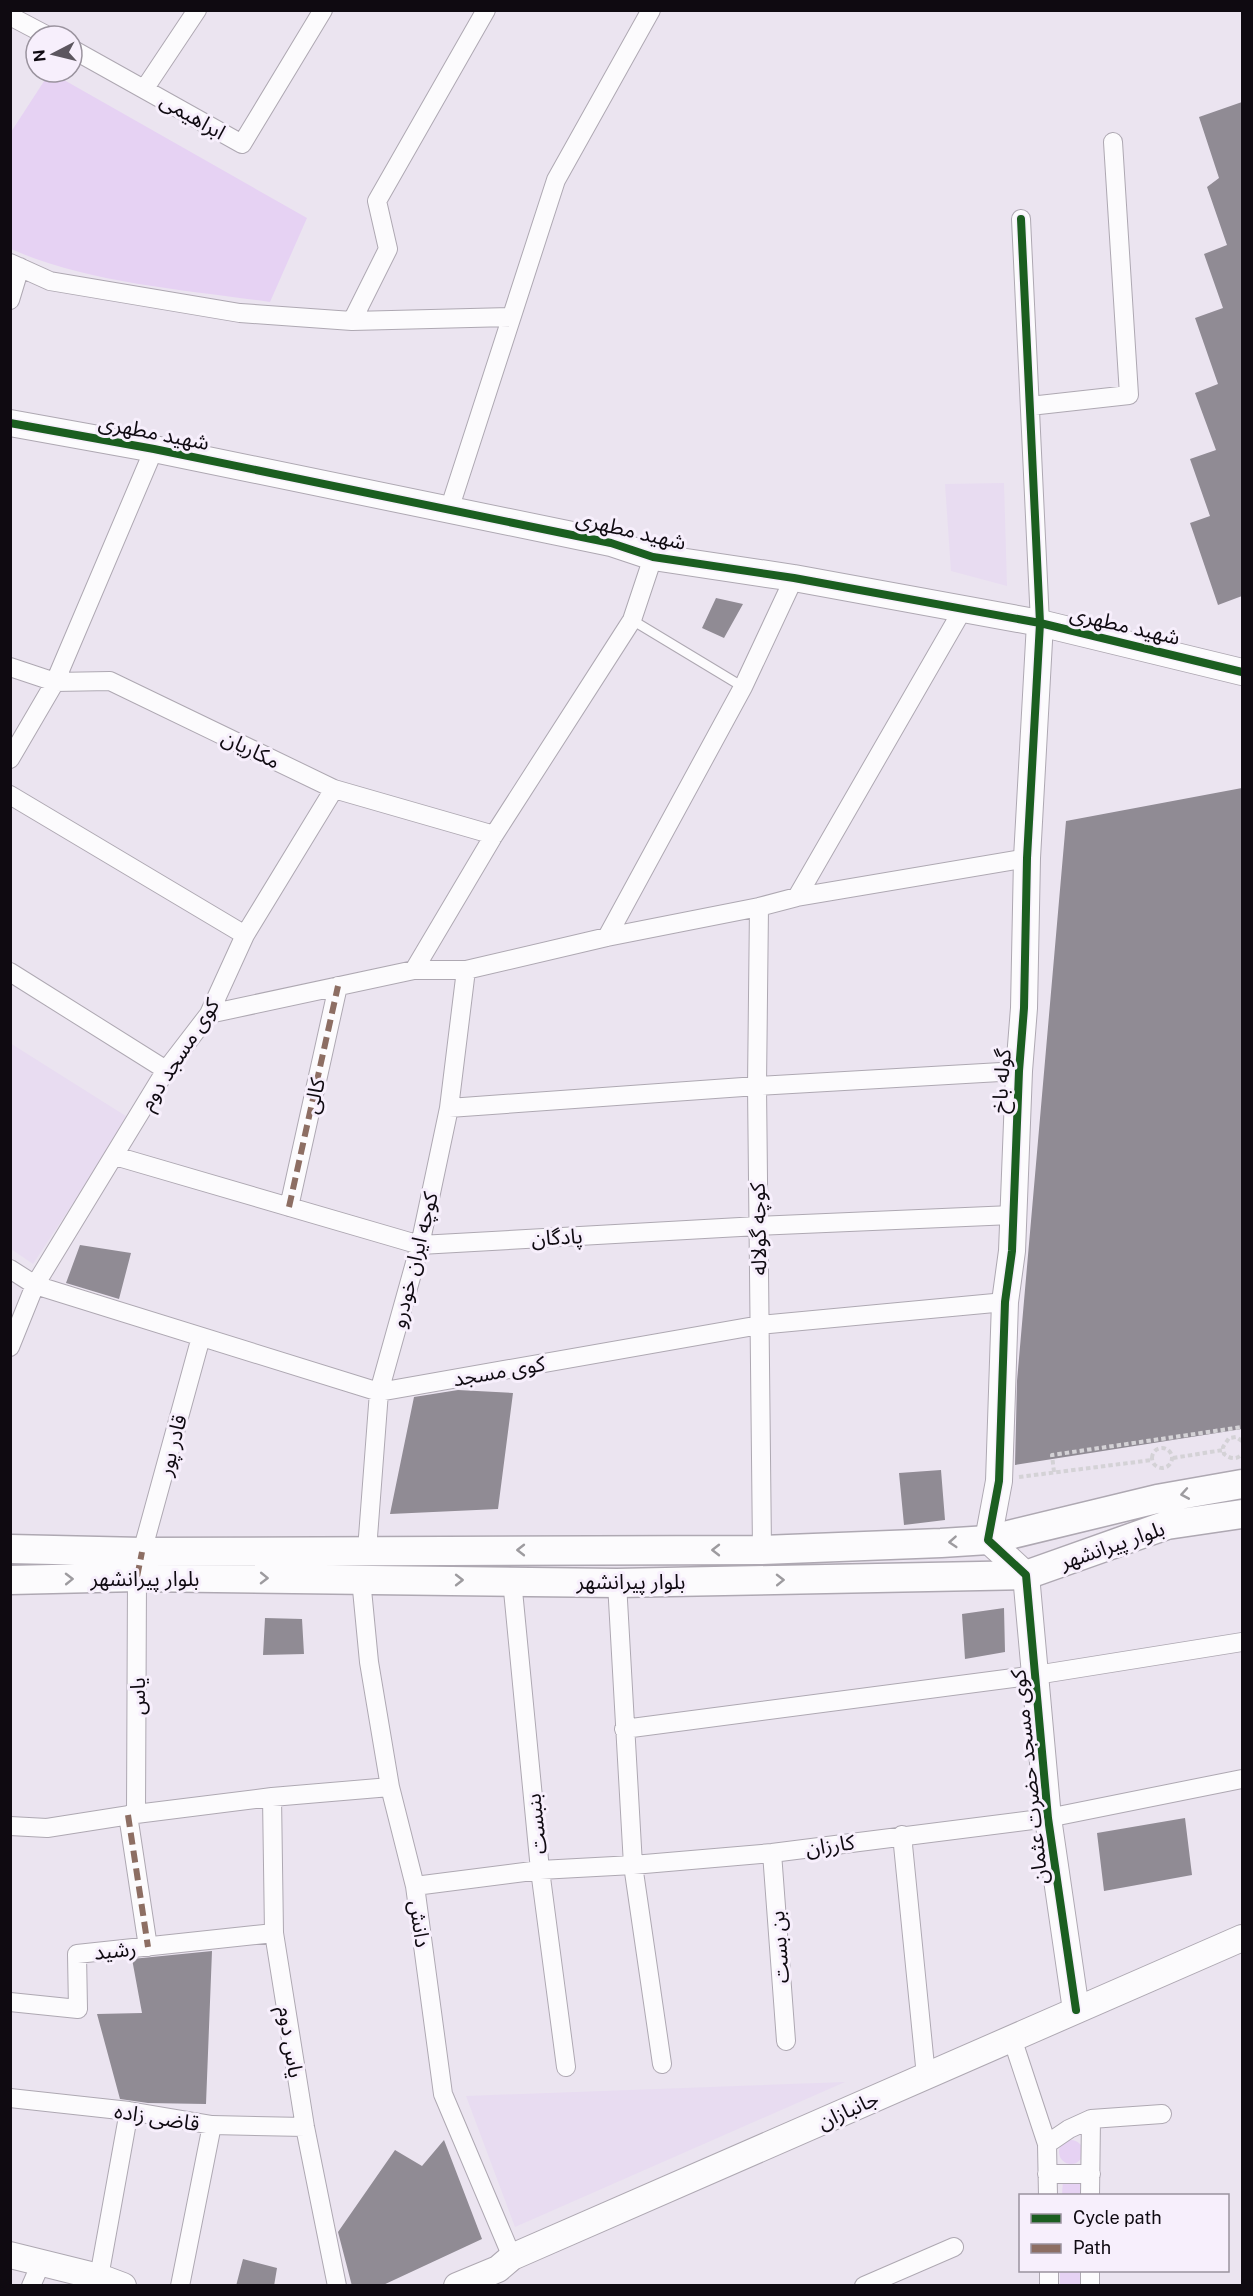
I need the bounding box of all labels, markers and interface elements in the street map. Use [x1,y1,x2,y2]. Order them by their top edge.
north arrow [24,24,84,84]
text: N [29,48,50,63]
street label: ابراهیمی [156,87,230,145]
street label: شهید مطهری [97,409,211,455]
street label: شهید مطهری [574,505,688,555]
street label: شهید مطهری [1068,600,1182,650]
street label: مکاریان [218,724,284,774]
street label: کوی مسجد دوم [134,993,228,1117]
street label: گوله باخ [986,1048,1019,1114]
street label: کالی [298,1076,330,1116]
street label: کوچه گولاله [745,1182,772,1276]
street label: کوچه ایران خودرو [385,1189,444,1331]
street label: پادگان [531,1223,583,1252]
street label: کوی مسجد [451,1351,547,1391]
street label: قادر پور [152,1412,193,1480]
one-way arrow [1180,1487,1190,1500]
street label: بلوار پیرانشهر [1055,1515,1168,1576]
one-way arrow [949,1535,958,1548]
one-way arrow [517,1544,526,1556]
one-way arrow [712,1544,721,1556]
street label: بلوار پیرانشهر [89,1566,200,1592]
street label: بلوار پیرانشهر [575,1569,686,1595]
one-way arrow [64,1572,73,1585]
one-way arrow [259,1572,268,1585]
one-way arrow [775,1573,784,1586]
one-way arrow [454,1574,463,1586]
street label: کوی مسجد حضرت عثمان [1005,1668,1053,1886]
street label: یاس [125,1677,150,1715]
street label: بنبست [520,1792,552,1856]
street label: کارزان [804,1829,856,1861]
street label: دانش [404,1899,436,1949]
street label: بن بست [764,1910,794,1984]
street label: رشید [93,1935,137,1965]
street label: یاس دوم [269,2004,309,2080]
street label: جانبازان [814,2086,882,2134]
street label: قاضی زاده [113,2098,201,2136]
legend [1019,2194,1229,2272]
text: Cycle path [1073,2207,1162,2228]
text: Path [1073,2237,1111,2258]

